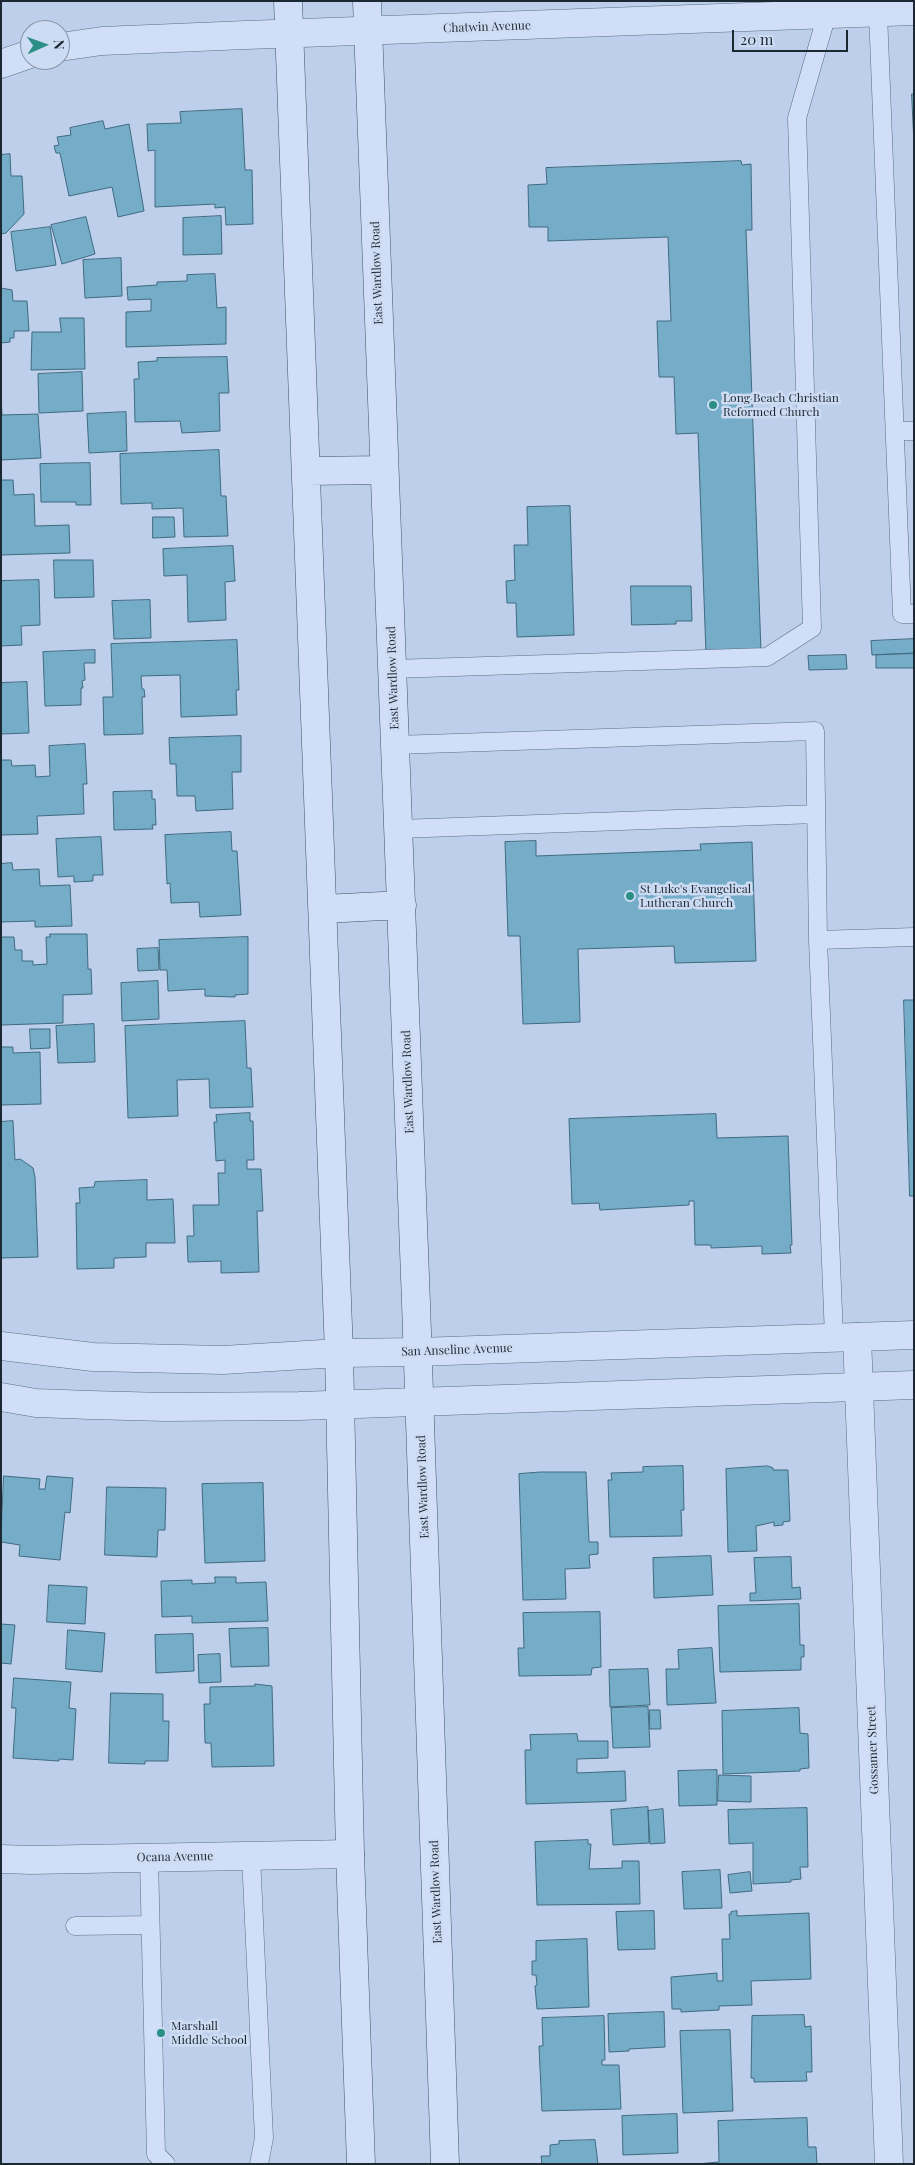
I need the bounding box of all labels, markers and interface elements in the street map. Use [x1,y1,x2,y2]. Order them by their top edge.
street label: Chatwin Avenue [443,18,531,36]
north arrow [20,20,70,70]
scale bar [735,20,851,52]
text: 20 m [740,29,773,49]
text: N [50,39,69,50]
street label: East Wardlow Road [368,221,386,325]
place label: Long Beach Christian Reformed Church [723,391,839,419]
marker: Long Beach Christian Reformed Church [707,399,719,411]
street label: East Wardlow Road [384,626,402,730]
place label: St Luke's Evangelical Lutheran Church [640,882,751,910]
marker: St Luke's Evangelical Lutheran Church [624,890,636,902]
street label: East Wardlow Road [399,1030,417,1134]
street label: San Anseline Avenue [401,1341,513,1359]
street label: East Wardlow Road [414,1435,432,1539]
street label: Gossamer Street [864,1705,882,1795]
street label: East Wardlow Road [427,1840,445,1944]
street label: Ocana Avenue [137,1849,213,1865]
place label: Marshall Middle School [171,2019,247,2047]
marker: Marshall Middle School [155,2027,167,2039]

